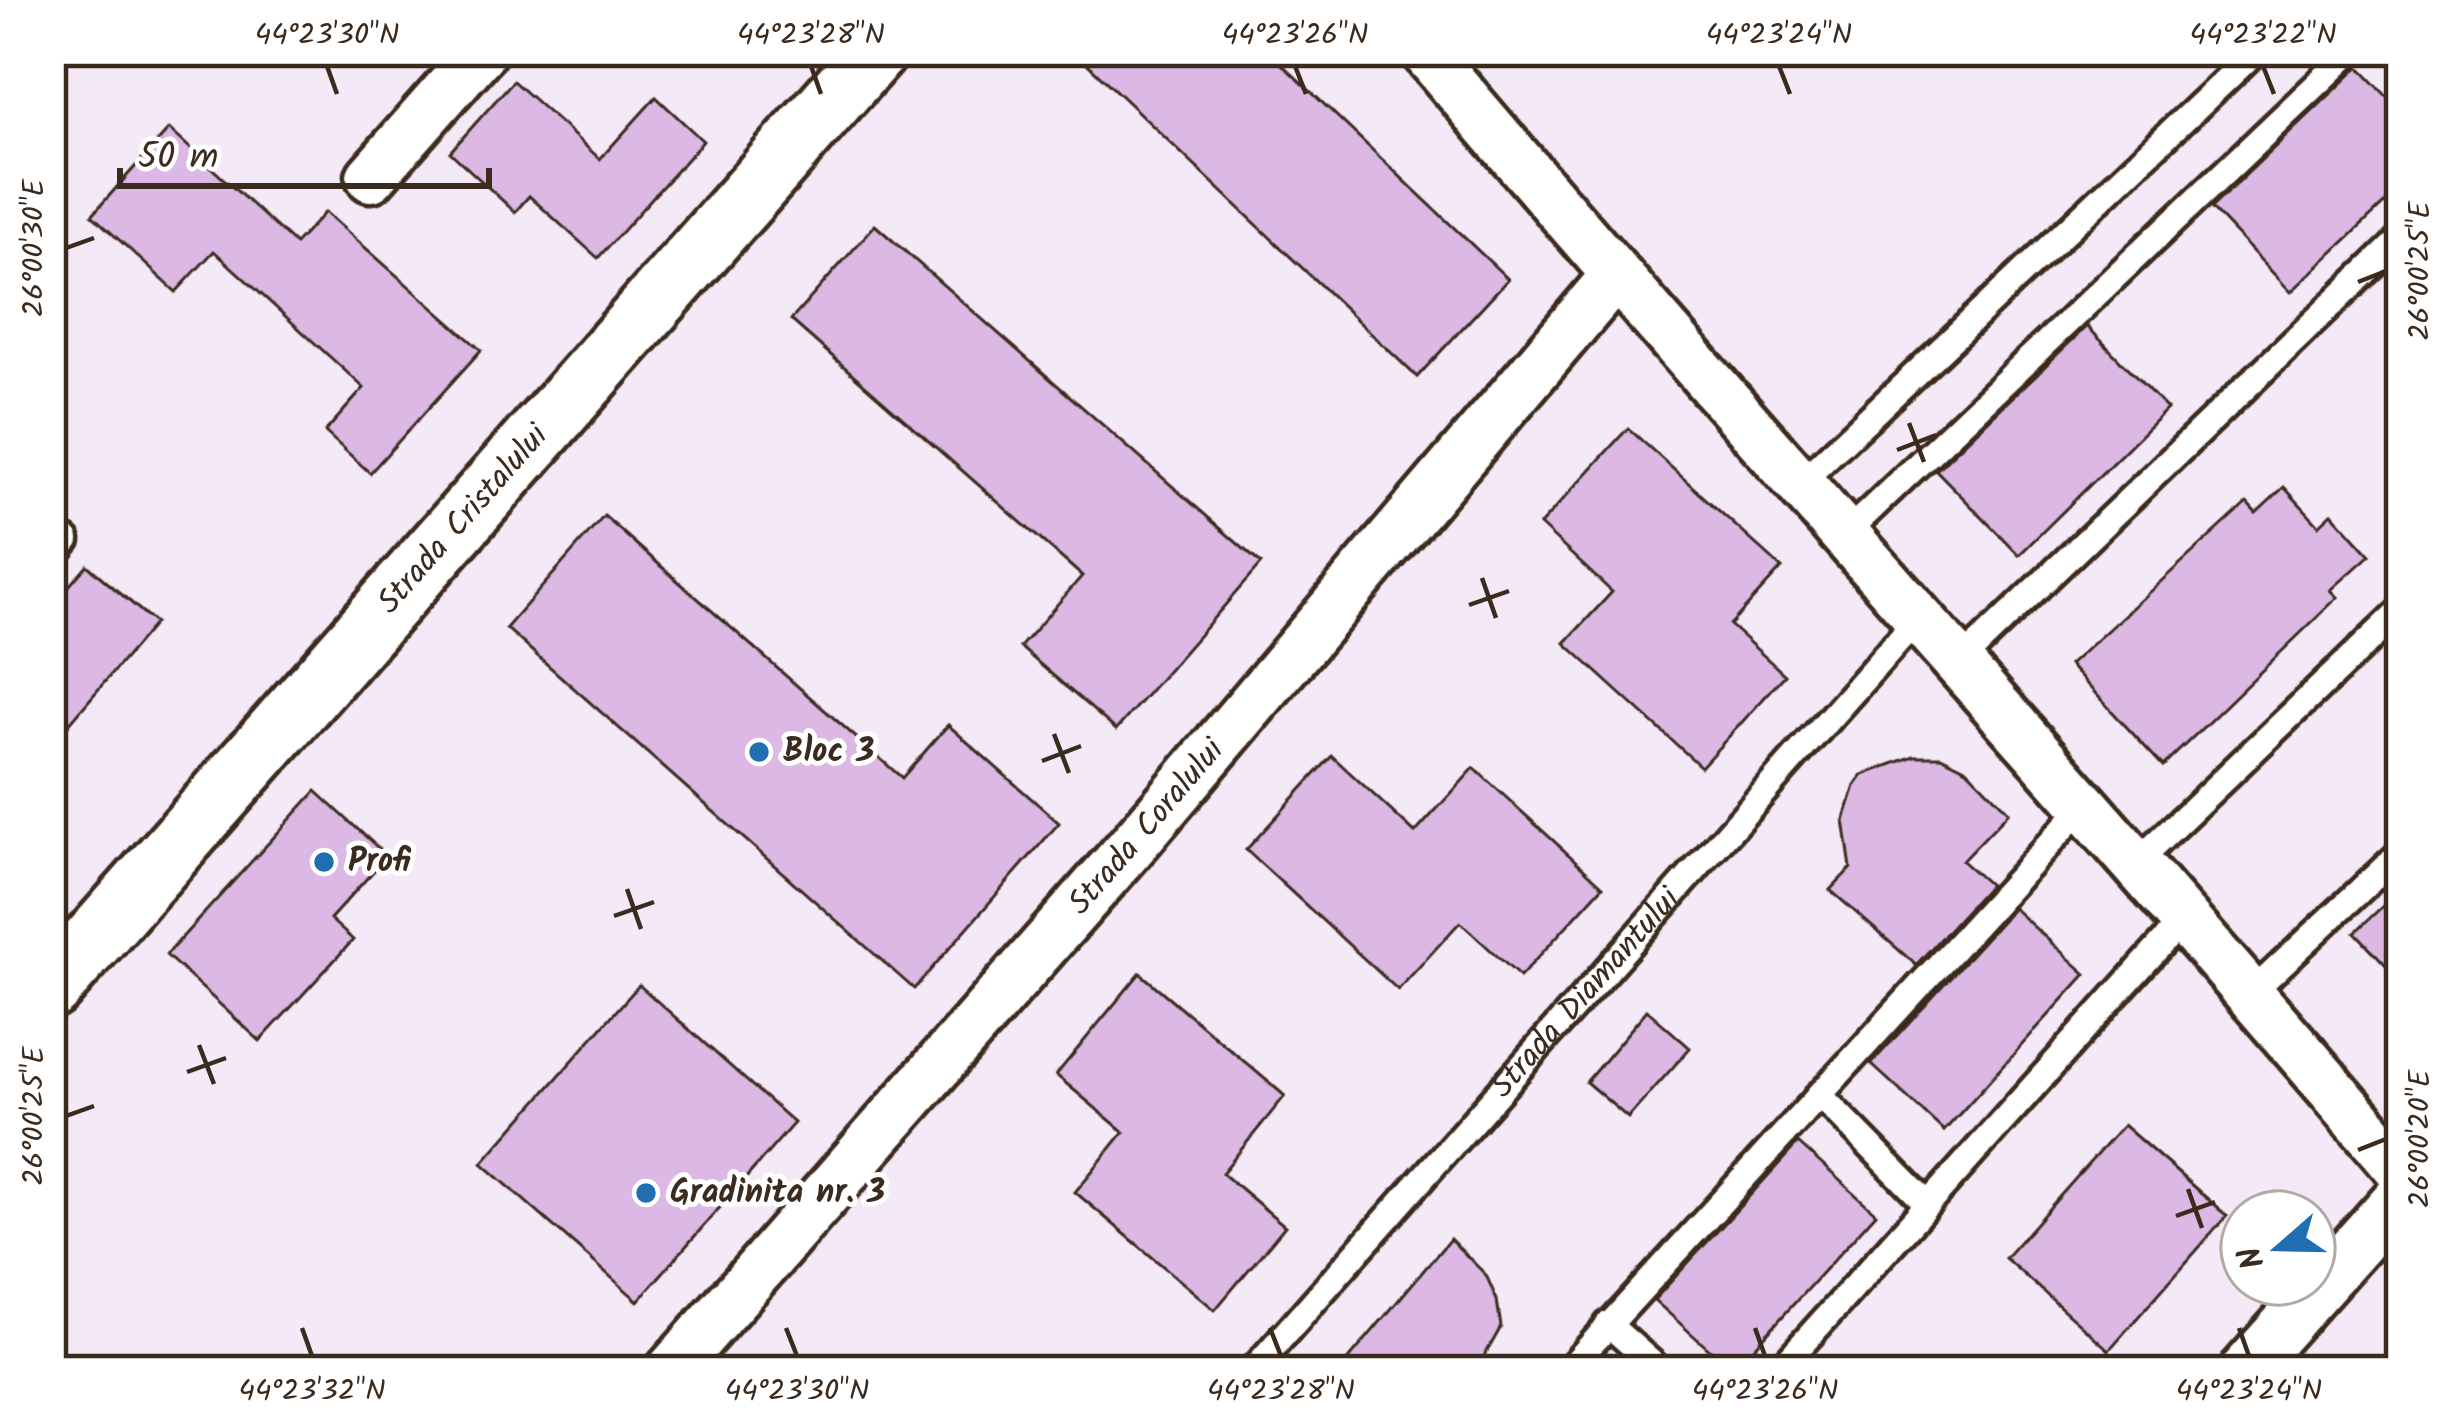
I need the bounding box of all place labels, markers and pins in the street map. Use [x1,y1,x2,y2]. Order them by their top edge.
place label: Bloc 3 [783,726,874,779]
marker: Bloc 3 [746,739,772,765]
place label: Profi [348,836,412,889]
marker: Profi [311,849,337,875]
place label: Gradinita nr. 3 [670,1167,885,1220]
marker: Gradinita nr. 3 [633,1180,659,1206]

